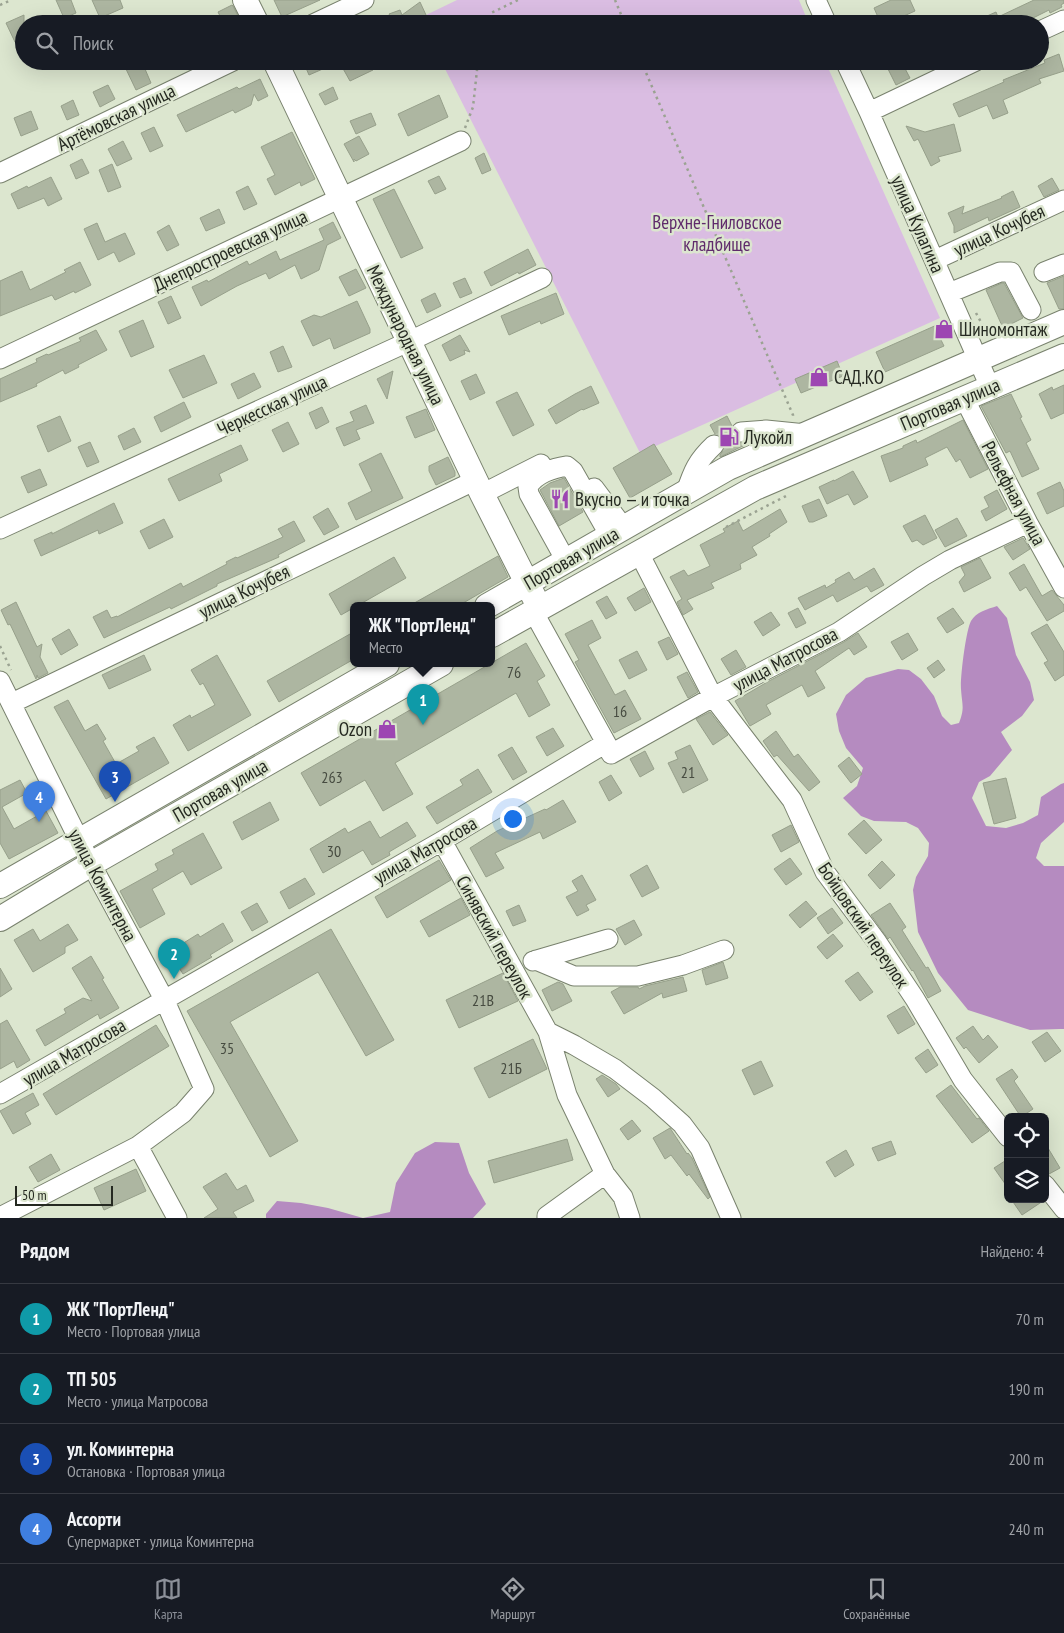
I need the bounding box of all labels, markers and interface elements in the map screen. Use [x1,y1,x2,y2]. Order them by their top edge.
search box [15,15,1049,70]
icon: search [33,29,61,57]
text: Поиск [73,31,114,55]
street label: Артёмовская улица [53,78,179,156]
street label: улица Кулагина [886,171,950,277]
street label: улица Кочубея [950,198,1048,262]
street label: Днепростроевская улица [149,204,311,296]
park label: Верхне-Гниловское кладбище [652,210,782,256]
street label: Международная улица [362,261,450,409]
place label: Шиномонтаж [959,317,1048,341]
shop icon: Шиномонтаж [933,318,955,340]
place label: САД.КО [834,365,884,389]
shop icon: САД.КО [808,366,830,388]
street label: Черкесская улица [213,369,331,441]
street label: Портовая улица [897,372,1003,436]
place label: Лукойл [743,425,792,449]
fuel station icon: Лукойл [718,426,740,448]
street label: Рельефная улица [977,437,1051,549]
place label: Вкусно — и точка [575,487,690,511]
restaurant icon: Вкусно — и точка [549,488,571,510]
street label: Портовая улица [519,521,623,595]
street label: улица Кочубея [195,559,293,623]
popup [350,602,495,667]
text: ЖК "ПортЛенд" [369,613,476,637]
street label: улица Матросова [729,621,841,697]
text: Место [369,637,403,657]
house number: 76 [507,662,521,682]
pin: 1 [407,684,439,725]
house number: 16 [613,701,627,721]
place label: Ozon [339,717,372,741]
shop icon: Ozon [376,718,398,740]
street label: Портовая улица [168,753,272,827]
pin: 3 [99,761,131,802]
house number: 21 [681,762,695,782]
house number: 263 [321,767,343,787]
pin: 4 [23,781,55,822]
your location [500,806,526,832]
street label: улица Матросова [369,811,481,889]
street label: улица Коминтерна [63,825,143,945]
house number: 30 [327,841,341,861]
street label: Бойцовский переулок [813,858,915,993]
street label: Синявский переулок [451,871,539,1003]
pin: 2 [158,938,190,979]
house number: 21В [472,990,494,1010]
street label: улица Матросова [18,1013,130,1091]
house number: 35 [220,1038,234,1058]
house number: 21Б [500,1058,522,1078]
map controls [1004,1113,1049,1203]
button: locate [1004,1113,1049,1158]
button: layers [1004,1158,1049,1203]
scale bar [15,1183,112,1206]
text: 50 m [22,1186,47,1204]
text: Рядом [20,1237,70,1264]
text: Найдено: 4 [981,1241,1044,1261]
text: ЖК "ПортЛенд" [67,1297,175,1321]
text: 1 [32,1309,40,1329]
text: 70 m [1016,1309,1044,1329]
text: Место · Портовая улица [67,1321,200,1341]
text: ТП 505 [67,1367,117,1391]
text: 2 [32,1379,40,1399]
text: 190 m [1009,1379,1044,1399]
text: Место · улица Матросова [67,1391,208,1411]
text: ул. Коминтерна [67,1437,174,1461]
text: 3 [32,1449,40,1469]
text: 200 m [1009,1449,1044,1469]
text: Остановка · Портовая улица [67,1461,225,1481]
text: Ассорти [67,1507,121,1531]
text: 4 [32,1519,40,1539]
text: 240 m [1009,1519,1044,1539]
text: Супермаркет · улица Коминтерна [67,1531,254,1551]
tab: Карта [154,1575,183,1623]
tab: Маршрут [491,1575,535,1623]
tab: Сохранённые [843,1575,910,1623]

